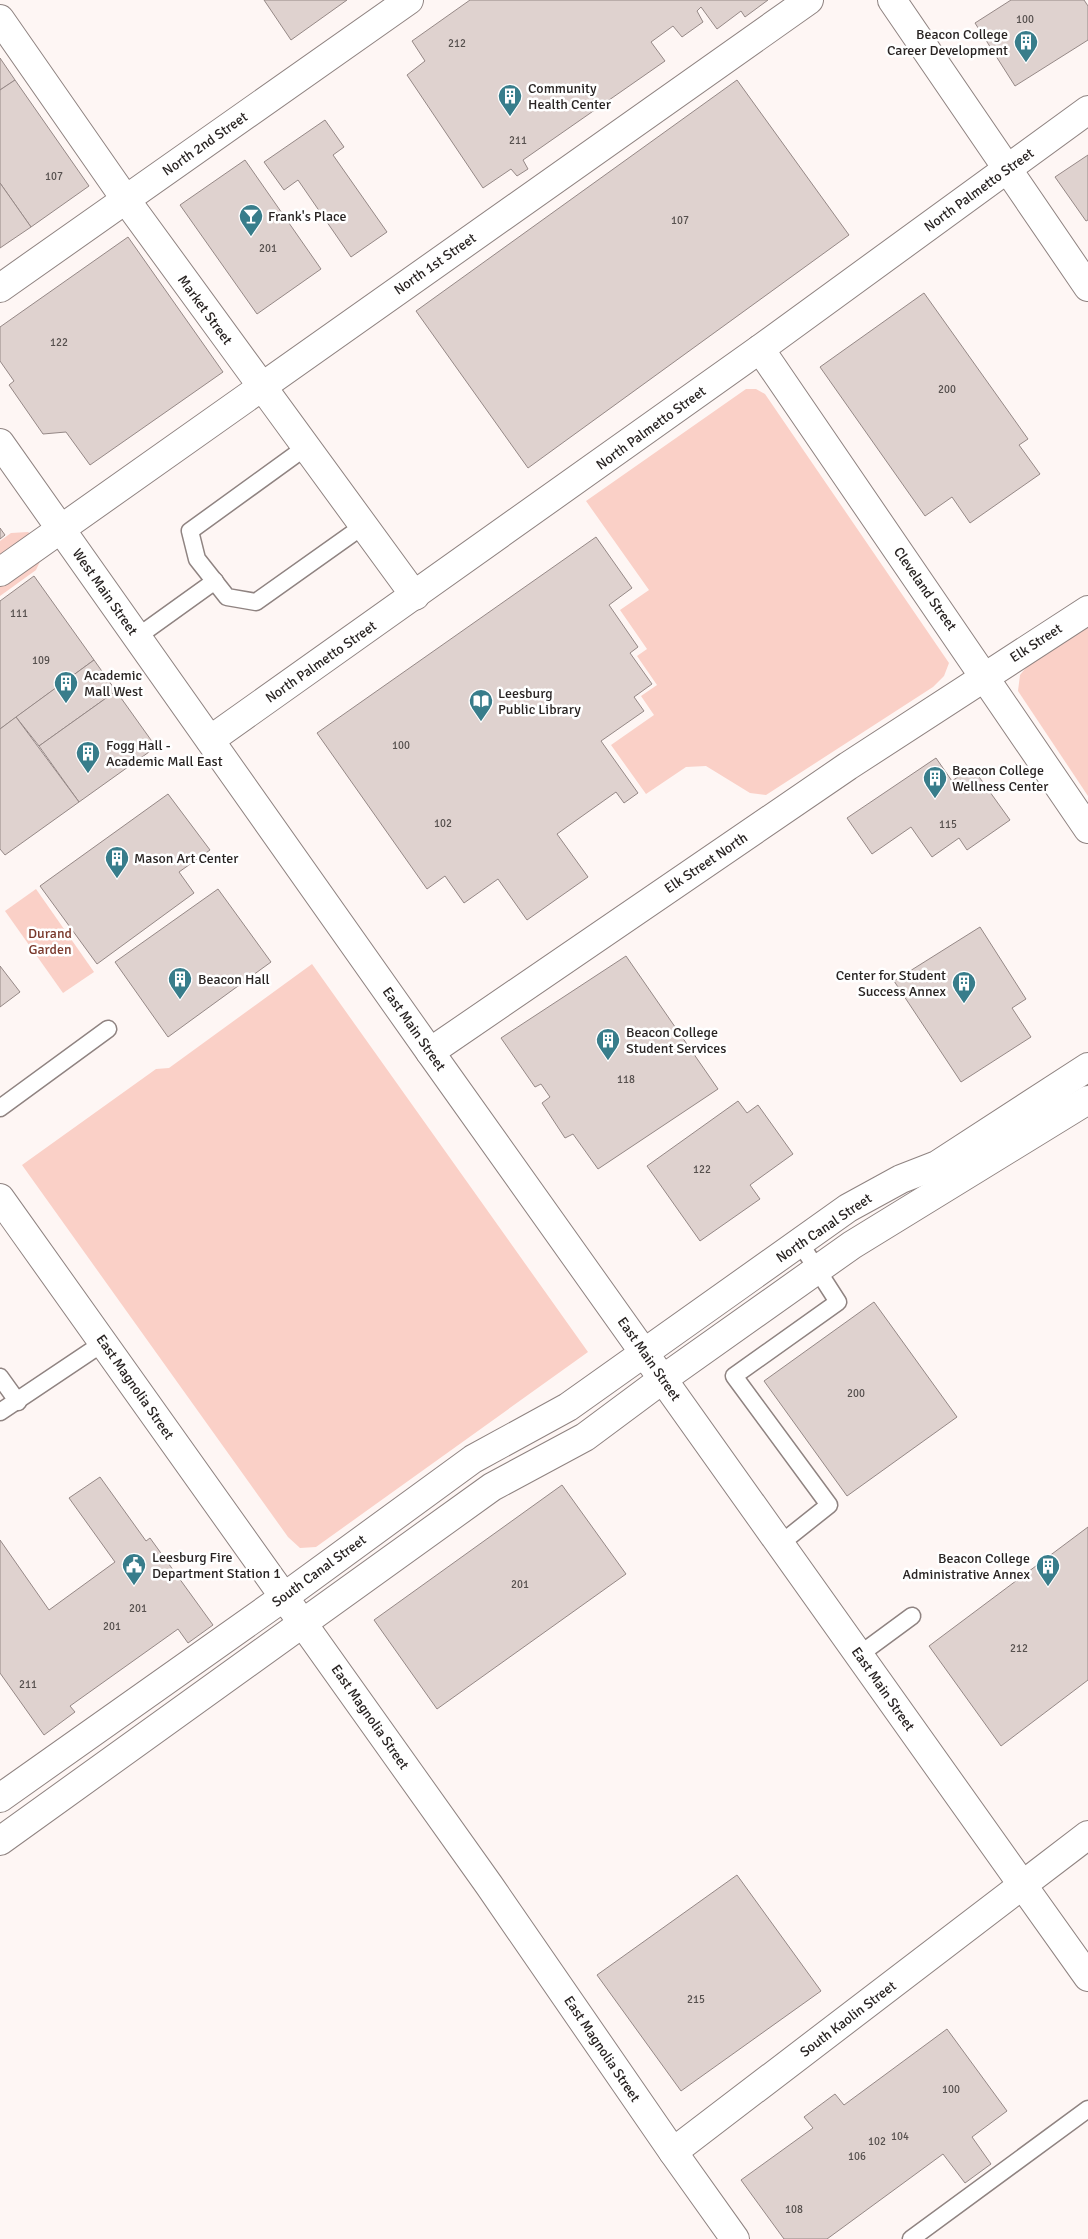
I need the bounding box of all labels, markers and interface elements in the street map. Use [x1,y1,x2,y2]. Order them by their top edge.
house number: 100 [1016,13,1034,26]
place label: Beacon College Career Development [887,26,1008,59]
building icon: Beacon College Career Development [1013,29,1039,63]
house number: 212 [448,37,466,50]
place label: Community Health Center [528,80,612,113]
building icon: Community Health Center [497,83,523,117]
street label: North 2nd Street [159,108,251,180]
house number: 211 [509,134,527,147]
street label: North Palmetto Street [921,144,1037,235]
house number: 107 [45,170,63,183]
bar icon: Frank's Place [238,203,264,237]
place label: Frank's Place [268,208,347,225]
house number: 107 [671,214,689,227]
street label: North 1st Street [391,229,479,298]
house number: 201 [259,242,277,255]
street label: Market Street [174,272,236,348]
house number: 122 [50,336,68,349]
street label: North Palmetto Street [593,382,709,473]
house number: 200 [938,383,956,396]
street label: Cleveland Street [890,544,960,634]
street label: West Main Street [69,545,141,639]
house number: 111 [10,607,28,620]
street label: North Palmetto Street [262,617,380,707]
street label: Elk Street [1007,620,1065,666]
house number: 109 [32,654,50,667]
place label: Academic Mall West [84,667,143,700]
building icon: Academic Mall West [53,670,79,704]
place label: Leesburg Public Library [498,685,581,718]
library icon: Leesburg Public Library [468,688,494,722]
place label: Fogg Hall - Academic Mall East [106,737,223,770]
house number: 100 [392,739,410,752]
building icon: Fogg Hall - Academic Mall East [75,740,101,774]
place label: Beacon College Wellness Center [952,762,1049,795]
building icon: Beacon College Wellness Center [922,765,948,799]
house number: 102 [434,817,452,830]
house number: 115 [939,818,957,831]
street label: Elk Street North [661,829,751,897]
building icon: Mason Art Center [104,845,130,879]
place label: Mason Art Center [134,850,239,867]
park label: Durand Garden [28,925,72,958]
building icon: Beacon Hall [167,966,193,1000]
place label: Center for Student Success Annex [836,967,947,1000]
building icon: Center for Student Success Annex [951,970,977,1004]
place label: Beacon Hall [198,971,270,988]
street label: East Main Street [379,984,449,1074]
place label: Beacon College Student Services [626,1024,726,1057]
building icon: Beacon College Student Services [595,1027,621,1061]
house number: 118 [617,1073,635,1086]
house number: 122 [693,1163,711,1176]
street label: North Canal Street [773,1190,875,1266]
street label: East Main Street [614,1314,684,1404]
street label: East Magnolia Street [92,1331,178,1443]
house number: 200 [847,1387,865,1400]
street label: South Canal Street [269,1531,369,1611]
place label: Leesburg Fire Department Station 1 [152,1549,281,1582]
place label: Beacon College Administrative Annex [902,1550,1031,1583]
public building icon: Leesburg Fire Department Station 1 [121,1552,147,1586]
building icon: Beacon College Administrative Annex [1035,1553,1061,1587]
house number: 201 [511,1578,529,1591]
house number: 201 [129,1602,147,1615]
house number: 201 [103,1620,121,1633]
house number: 212 [1010,1642,1028,1655]
street label: East Main Street [848,1644,918,1734]
street label: East Magnolia Street [327,1661,413,1773]
house number: 211 [19,1678,37,1691]
street label: South Kaolin Street [797,1977,900,2061]
street label: East Magnolia Street [560,1993,644,2105]
house number: 215 [687,1993,705,2006]
house number: 100 [942,2083,960,2096]
house number: 104 [891,2130,909,2143]
house number: 102 [868,2135,886,2148]
house number: 106 [848,2150,866,2163]
house number: 108 [785,2203,803,2216]

